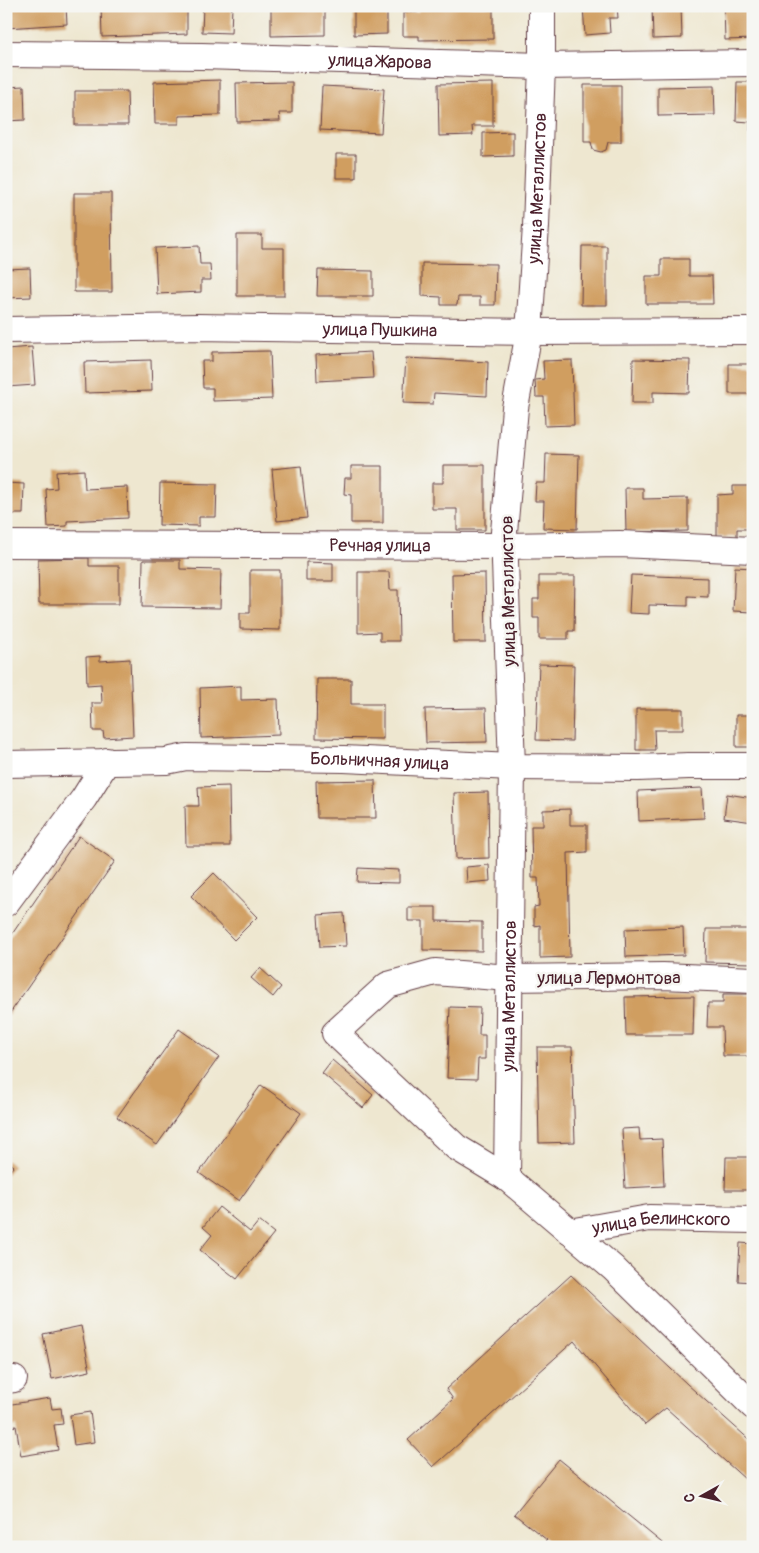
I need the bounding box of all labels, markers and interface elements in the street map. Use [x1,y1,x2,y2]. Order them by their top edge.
street label: улица Жарова [327,49,432,75]
street label: улица Металлистов [522,112,552,266]
street label: улица Пушкина [321,318,437,343]
street label: улица Металлистов [496,515,521,668]
street label: Речная улица [329,534,431,558]
street label: Больничная улица [310,748,449,776]
street label: улица Металлистов [497,920,522,1073]
street label: улица Лермонтова [536,967,681,990]
street label: улица Белинского [589,1207,731,1240]
north arrow [676,1470,726,1520]
text: С [681,1492,699,1503]

